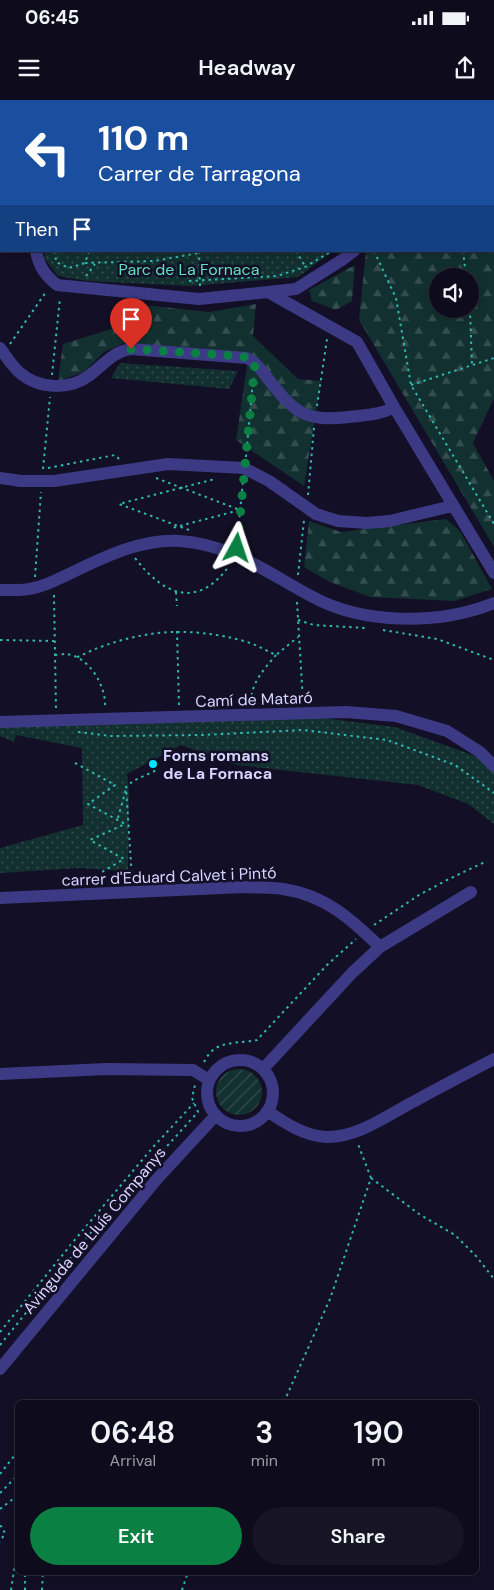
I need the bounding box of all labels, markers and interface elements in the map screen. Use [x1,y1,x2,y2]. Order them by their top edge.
text: 06:45 [25,5,79,30]
text: Headway [198,53,296,82]
icon: menu [15,54,43,82]
icon: share [451,54,479,82]
text: 110 m [98,115,189,161]
icon: left [15,120,80,185]
text: Carrer de Tarragona [98,159,301,188]
icon: arrive [68,215,96,243]
text: Then [15,217,58,242]
park label: Parc de La Fornaca [119,259,259,280]
map controls [429,268,479,318]
button: sound [429,268,479,318]
pin [110,298,152,349]
icon: arrive [117,305,145,333]
position arrow [210,521,262,573]
street label: Camí de Mataró [195,687,313,712]
place label: Forns romans de La Fornaca [163,745,272,784]
marker: Forns romans de La Fornaca [147,758,159,770]
street label: carrer d'Eduard Calvet i Pintó [61,862,277,891]
street label: Avinguda de Lluís Companys [18,1142,171,1318]
text: 06:48 [90,1413,175,1452]
text: 3 [255,1413,273,1452]
text: 190 [353,1413,404,1452]
text: Arrival [110,1450,156,1471]
text: min [251,1450,278,1471]
text: m [371,1450,386,1471]
button: Exit [30,1507,242,1565]
button: Share [252,1507,464,1565]

